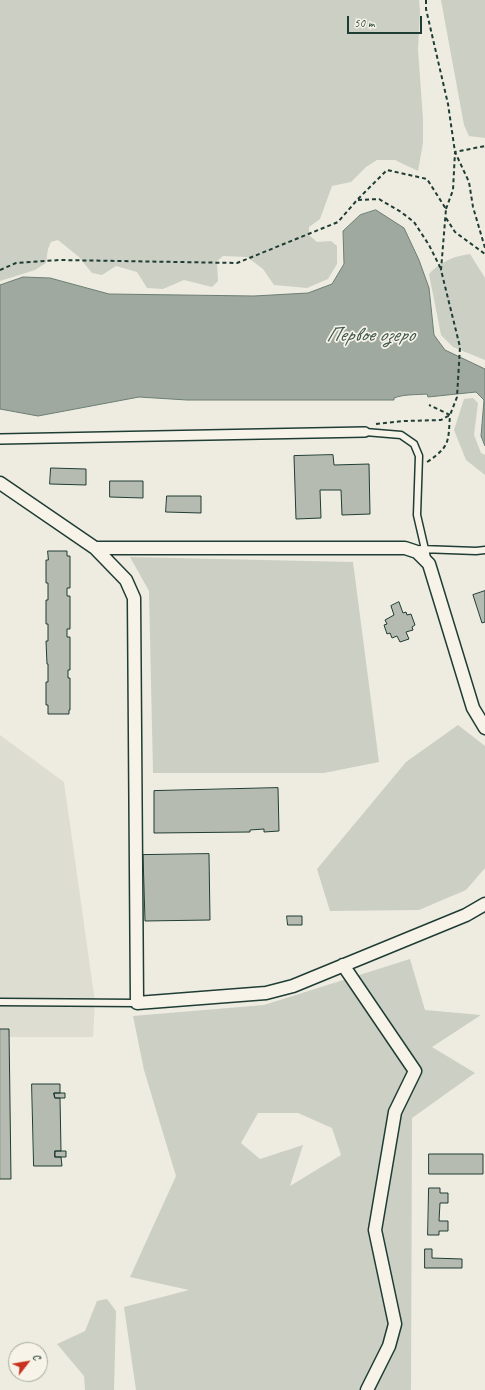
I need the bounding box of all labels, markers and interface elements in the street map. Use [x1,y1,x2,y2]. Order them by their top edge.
scale bar [349,8,424,34]
text: 50 m [354,15,374,31]
water label: Первое озеро [326,322,414,348]
north arrow [8,1342,48,1382]
text: С [30,1350,45,1362]

